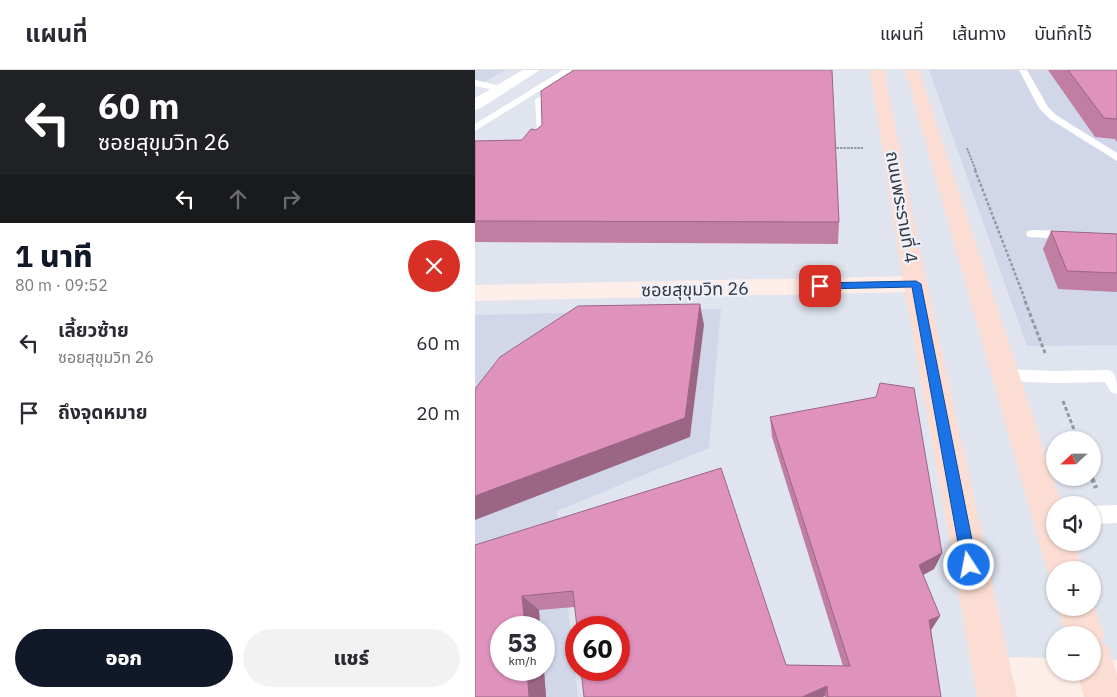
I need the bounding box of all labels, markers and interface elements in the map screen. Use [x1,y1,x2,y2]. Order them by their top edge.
text: แผนที่ [25,17,88,49]
text: แผนที่ [880,22,924,45]
text: เส้นทาง [952,22,1006,45]
text: บันทึกไว้ [1034,22,1092,45]
text: 60 m [98,83,180,129]
icon: left [15,90,80,155]
text: ซอยสุขุมวิท 26 [98,127,230,156]
street label: ถนนพระรามที่ 4 [881,149,924,265]
icon: left [171,185,199,213]
icon: ahead [224,185,252,213]
icon: right [277,185,305,213]
text: 1 นาที [15,236,93,275]
button: close [408,240,460,292]
pin [799,265,841,307]
icon: arrive [806,272,834,300]
text: 80 m · 09:52 [15,275,108,295]
street label: ซอยสุขุมวิท 26 [641,277,749,301]
text: เลี้ยวซ้าย [58,318,129,342]
icon: left [15,329,43,357]
text: 60 m [416,331,460,355]
text: ซอยสุขุมวิท 26 [58,347,154,367]
icon: arrive [15,399,43,427]
text: ถึงจุดหมาย [58,400,148,424]
text: 20 m [416,401,460,425]
north arrow [1046,431,1101,486]
map controls [1046,431,1101,681]
button: sound [1046,496,1101,551]
position arrow [942,538,994,590]
button: + [1046,561,1101,616]
speed limit sign: 60 [565,616,630,681]
text: 53 [507,626,538,659]
button: − [1046,626,1101,681]
button: ออก [15,629,233,687]
button: แชร์ [243,629,460,687]
text: km/h [508,653,537,668]

